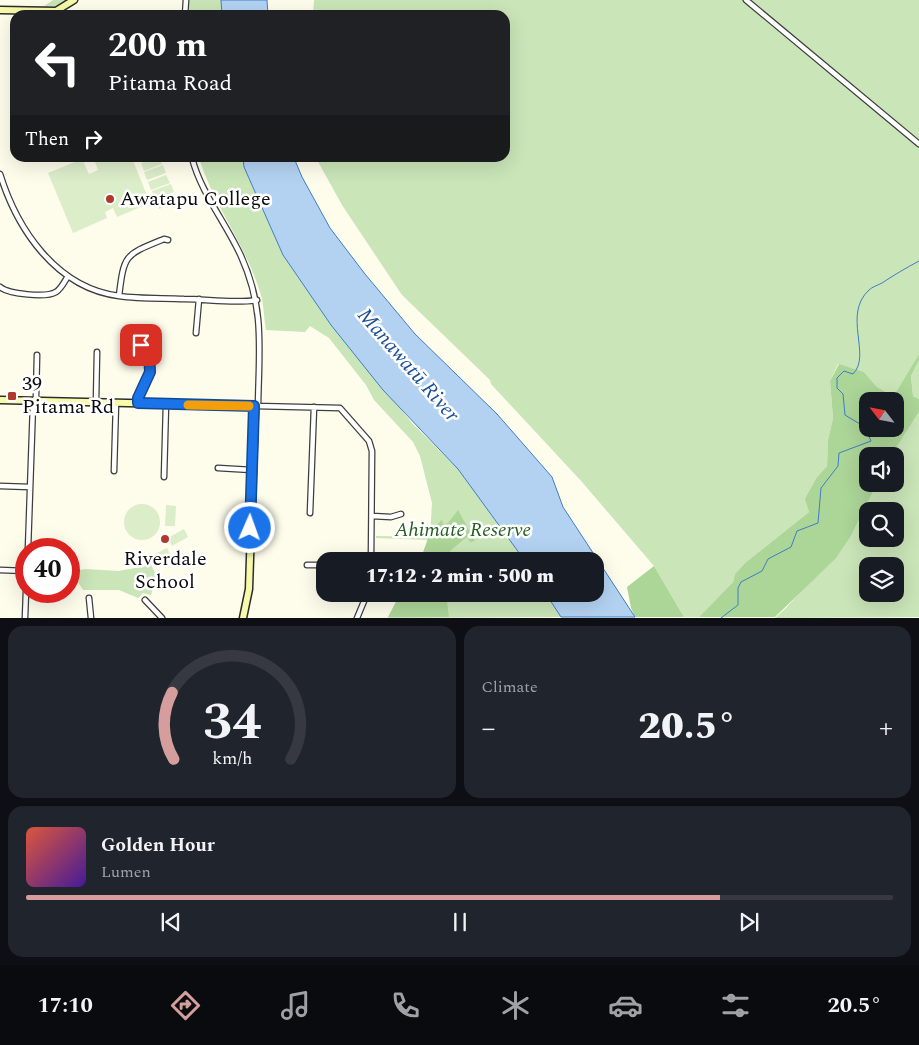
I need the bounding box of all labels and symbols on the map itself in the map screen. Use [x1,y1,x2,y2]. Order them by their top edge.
place label: Awatapu College [120,184,271,214]
marker: Awatapu College [104,193,116,205]
water label: Manawatū River [349,301,467,430]
pin [120,324,162,366]
place label: 39 Pitama Rd [22,369,114,422]
marker: 39 Pitama Rd [6,390,18,402]
north arrow [859,392,904,438]
position arrow [223,501,275,553]
park label: Ahimate Reserve [394,515,531,545]
marker: Riverdale School [159,533,171,545]
speed limit sign: 40 [15,538,80,603]
place label: Riverdale School [123,544,207,597]

